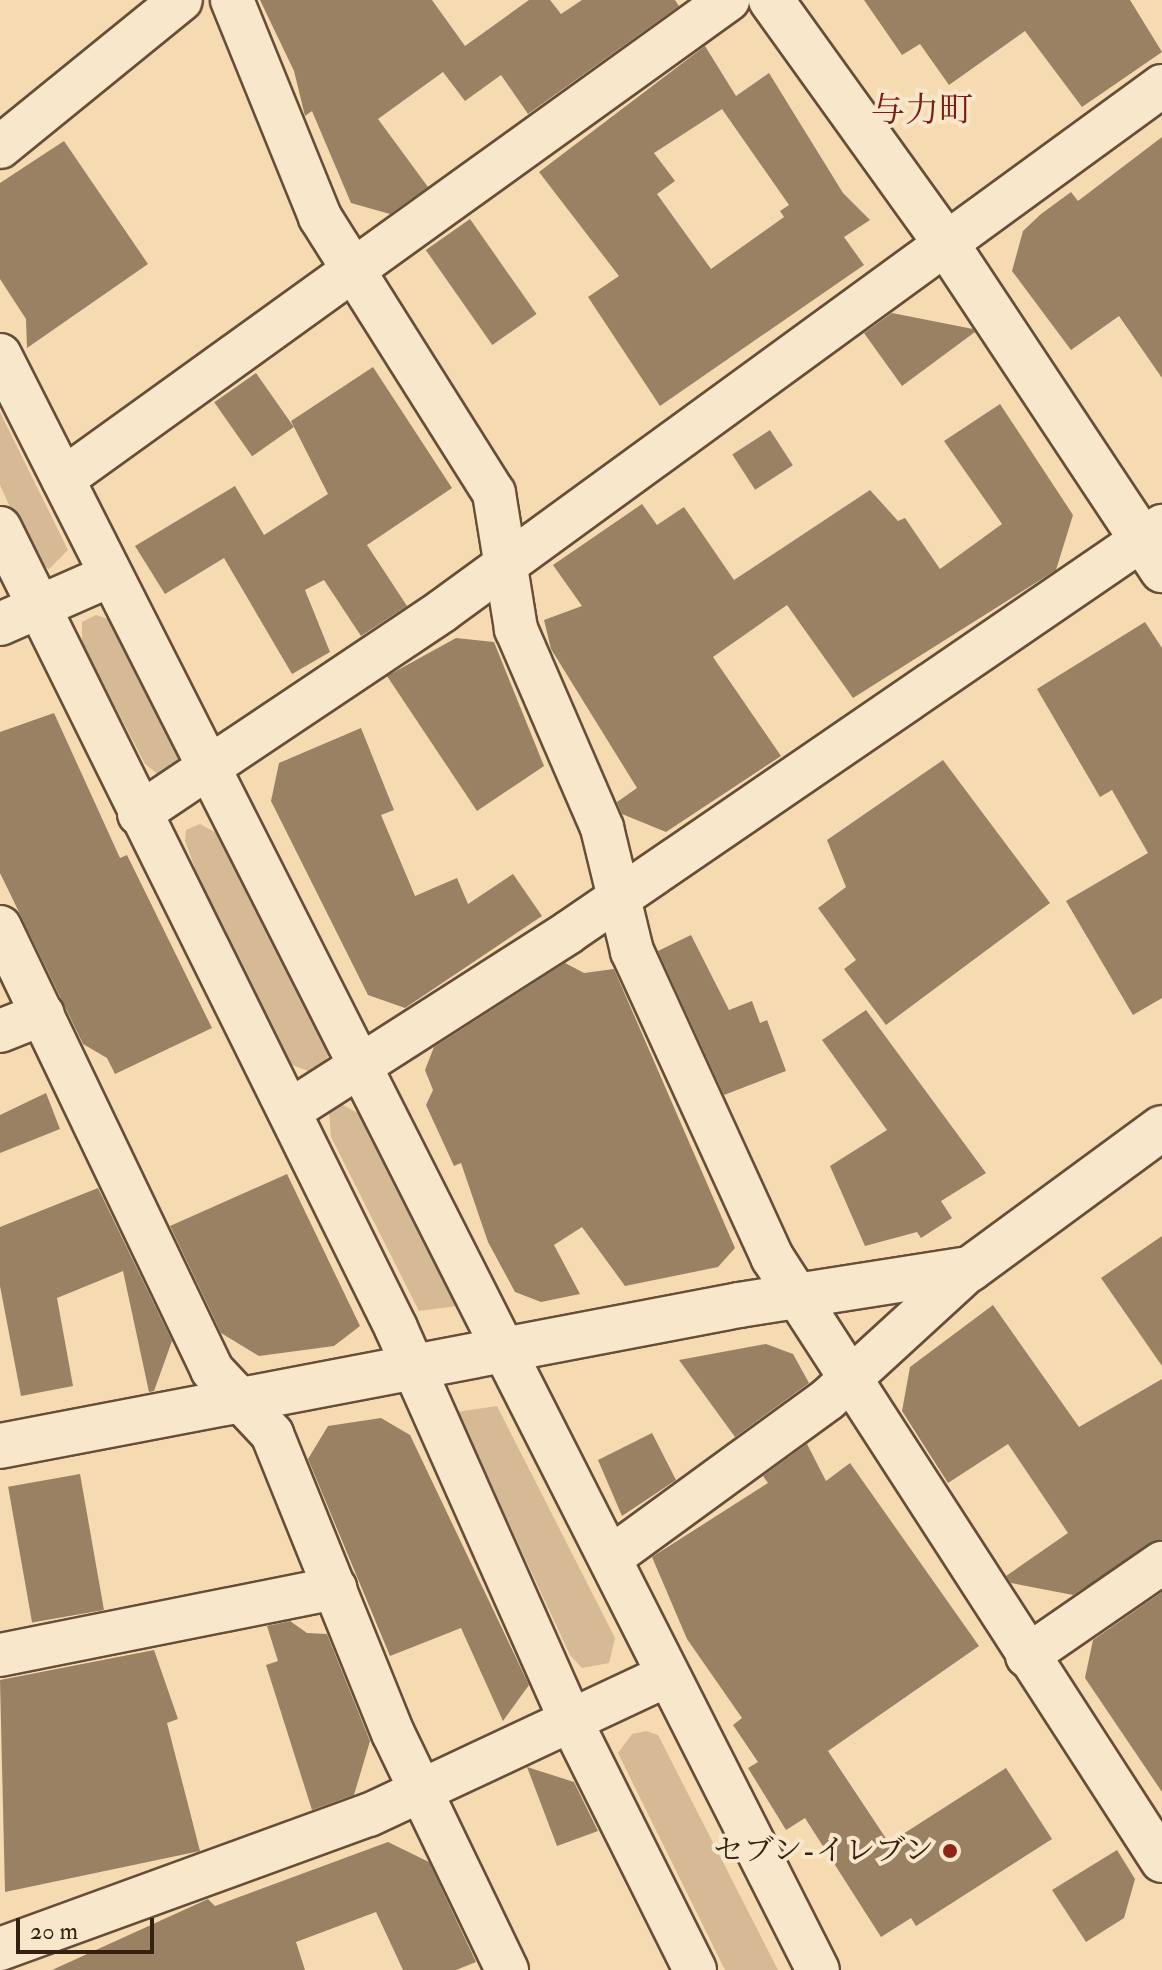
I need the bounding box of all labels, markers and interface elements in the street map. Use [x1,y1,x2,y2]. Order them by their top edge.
district label: 与力町 [871,91,973,131]
place label: セブン-イレブン [711,1833,934,1869]
marker: セブン-イレブン [941,1842,959,1860]
scale bar [20,1902,158,1952]
text: 20 m [30,1916,78,1947]

